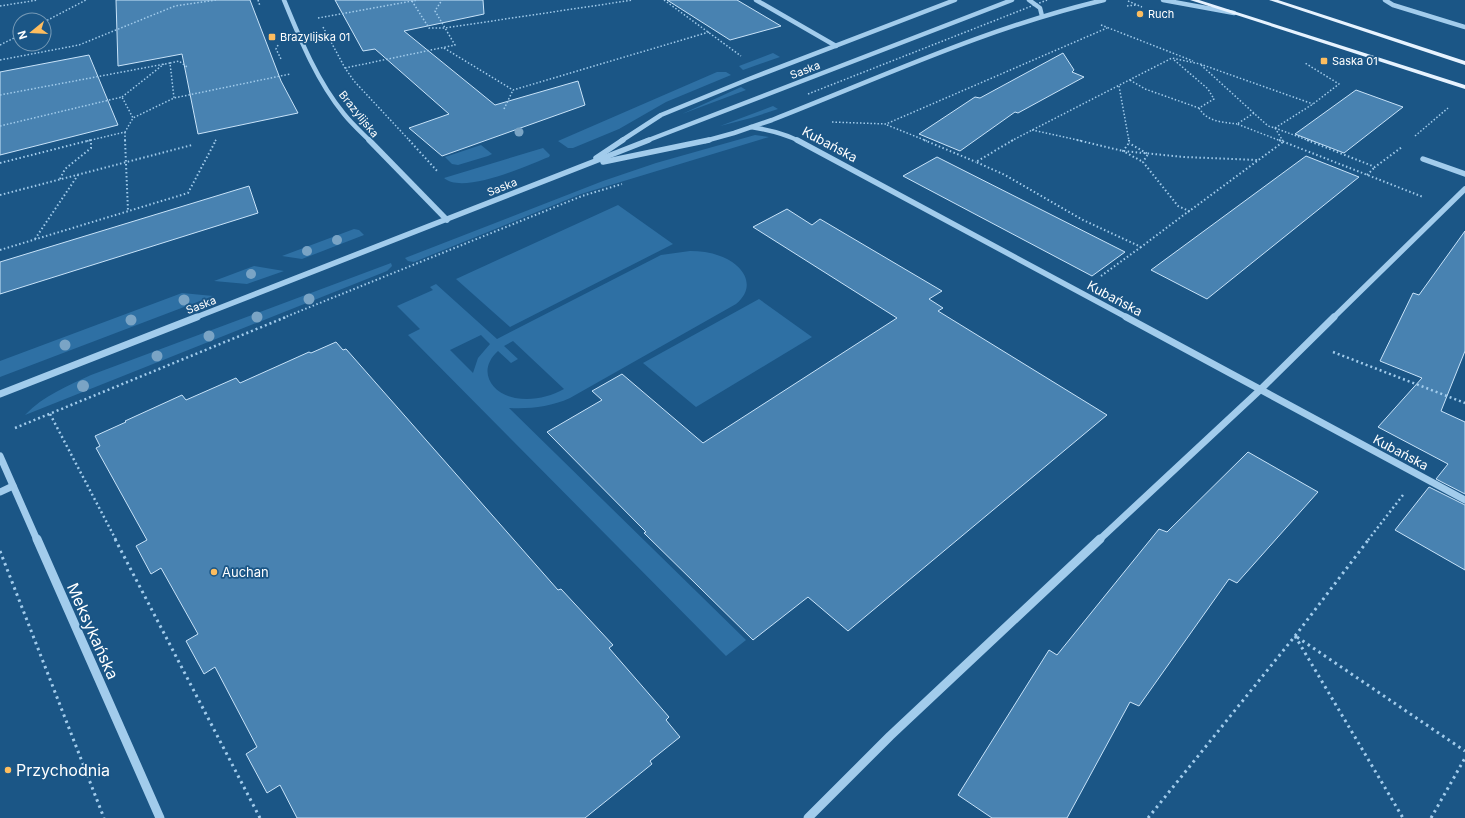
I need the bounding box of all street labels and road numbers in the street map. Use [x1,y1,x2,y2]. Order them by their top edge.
street label: Saska [788,58,822,82]
street label: Brazylijska [336,88,382,140]
street label: Kubańska [800,123,860,165]
street label: Saska [485,175,519,199]
street label: Kubańska [1085,277,1145,319]
street label: Saska [184,293,218,317]
street label: Kubańska [1371,431,1431,473]
street label: Meksykańska [63,580,123,682]

